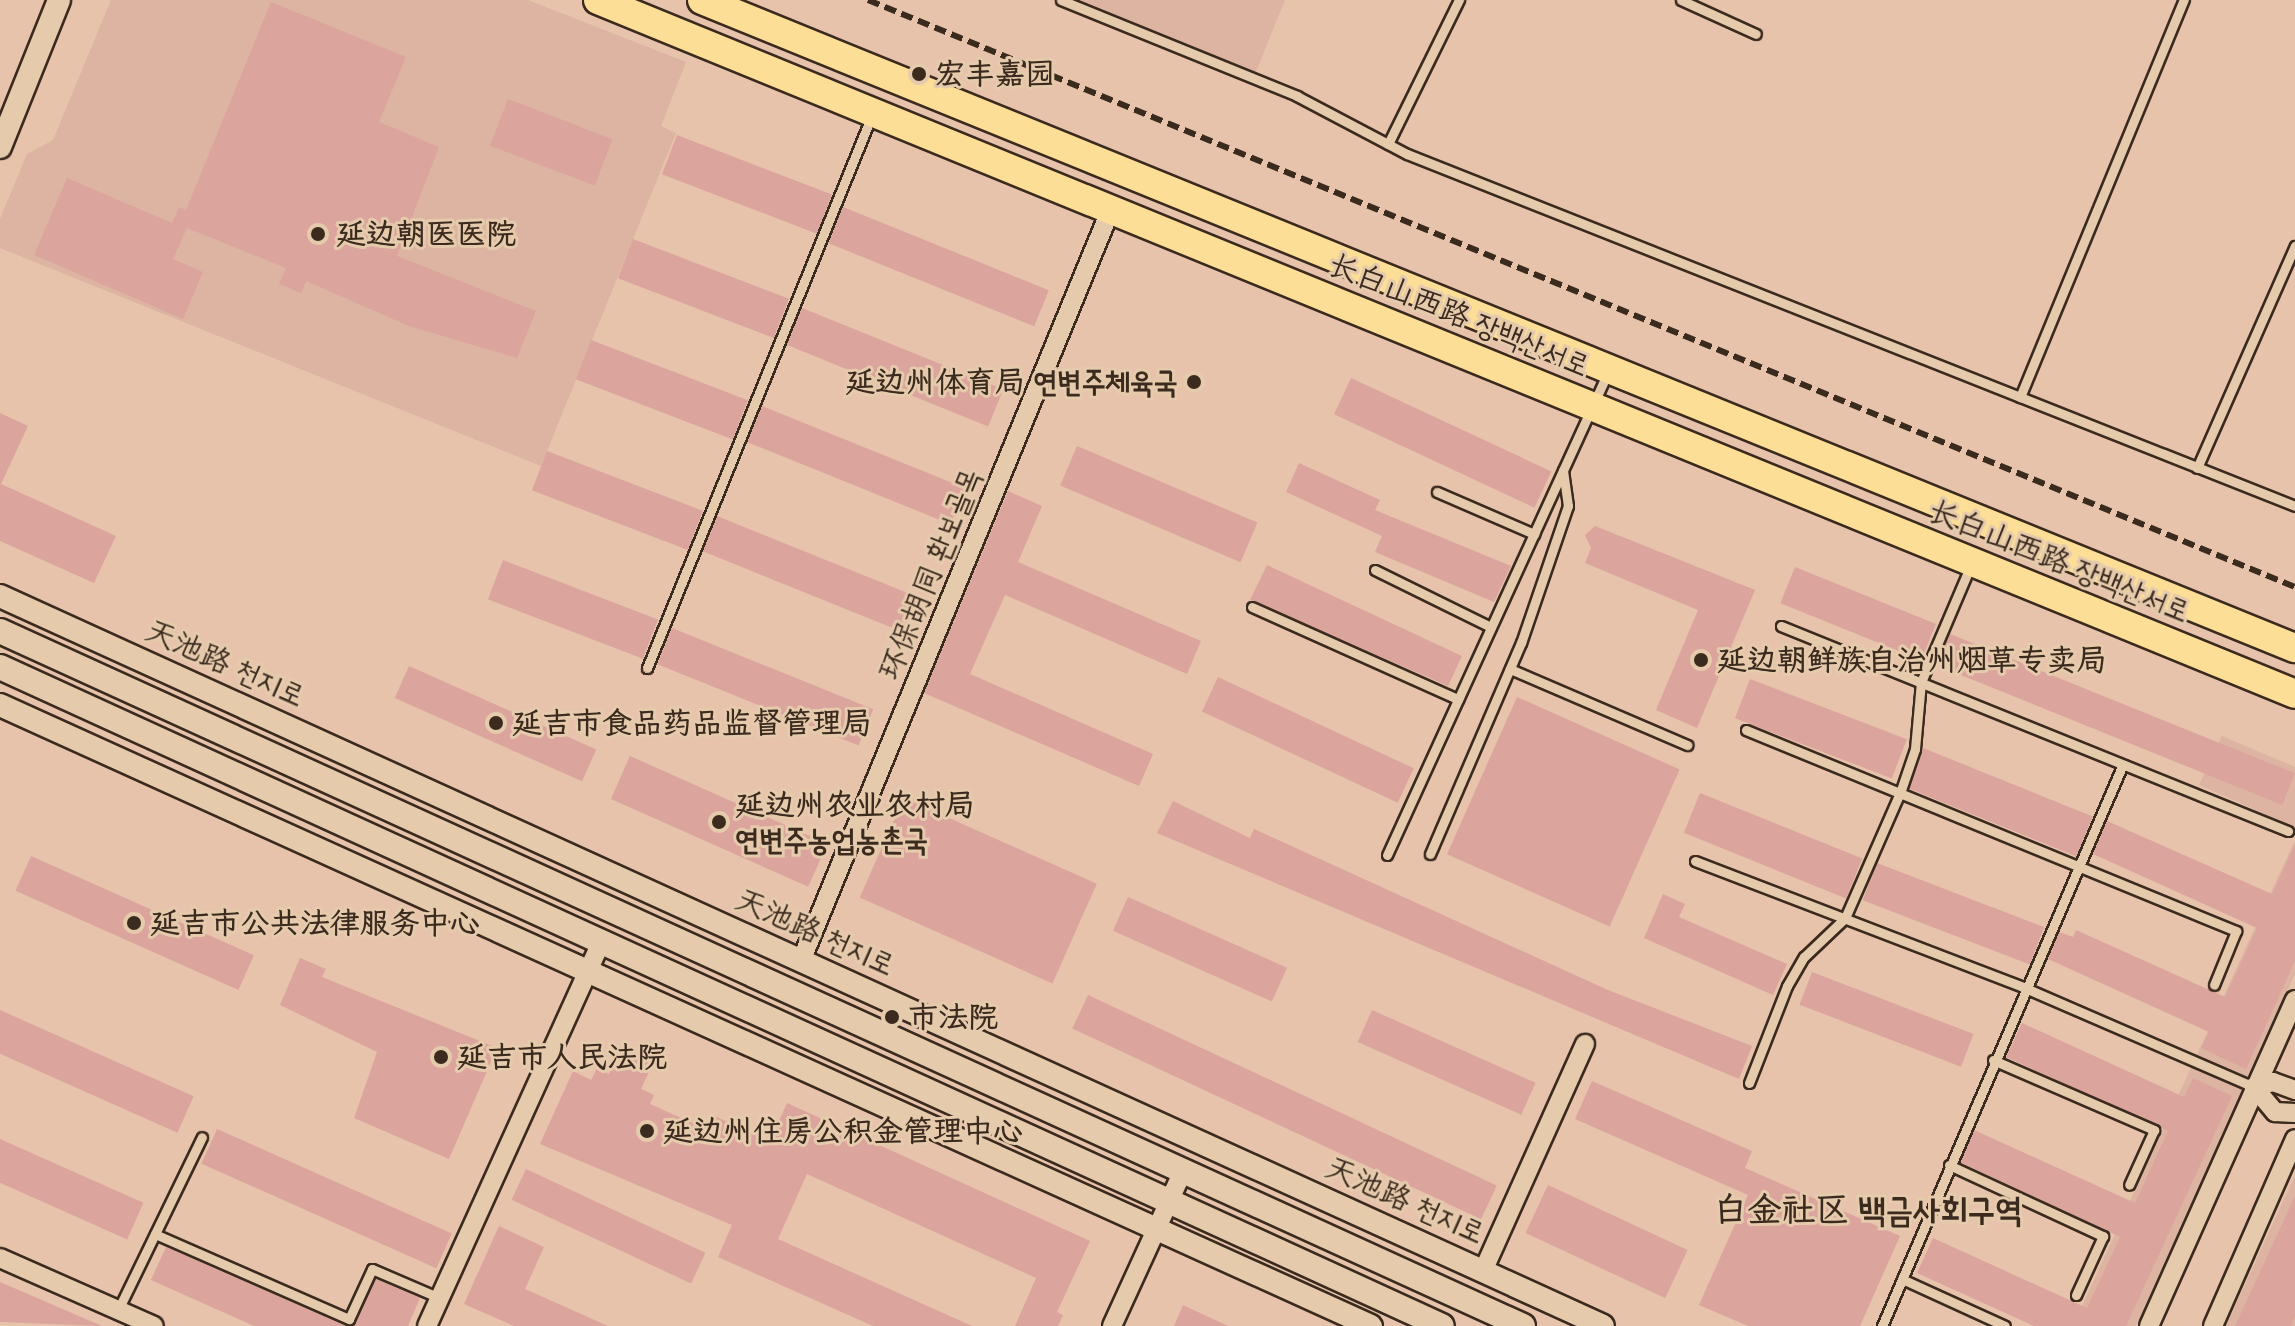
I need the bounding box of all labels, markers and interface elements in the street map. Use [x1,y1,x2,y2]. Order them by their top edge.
place label: 宏丰嘉园 [935,56,1055,92]
marker: 宏丰嘉园 [910,65,928,83]
place label: 延边朝医医院 [336,216,516,252]
marker: 延边朝医医院 [307,223,329,245]
street label: 长白山西路 장백산서로 [1323,246,1595,384]
place label: 延边州体育局 연변주체육국 [845,364,1178,400]
marker: 延边州体育局 연변주체육국 [1185,373,1203,391]
street label: 环保胡同 환보골목 [871,463,989,685]
street label: 长白山西路 장백산서로 [1923,492,2195,630]
street label: 天池路 천지로 [140,612,310,714]
place label: 延边朝鲜族自治州烟草专卖局 [1717,642,2107,678]
marker: 延边朝鲜族自治州烟草专卖局 [1692,651,1710,669]
place label: 延吉市食品药品监督管理局 [512,705,872,741]
marker: 延吉市食品药品监督管理局 [487,714,505,732]
place label: 延边州农业农村局 연변주농업농촌국 [735,787,975,858]
marker: 延边州农业农村局 연변주농업농촌국 [710,813,728,831]
street label: 天池路 천지로 [730,881,900,983]
place label: 延吉市公共法律服务中心 [150,905,480,941]
marker: 延吉市公共法律服务中心 [125,914,143,932]
place label: 市法院 [908,999,998,1035]
marker: 市法院 [883,1008,901,1026]
place label: 延吉市人民法院 [457,1039,667,1075]
marker: 延吉市人民法院 [432,1048,450,1066]
place label: 延边州住房公积金管理中心 [663,1113,1023,1149]
marker: 延边州住房公积金管理中心 [638,1122,656,1140]
street label: 天池路 천지로 [1320,1149,1490,1251]
district label: 白金社区 백금사회구역 [1714,1191,2022,1231]

